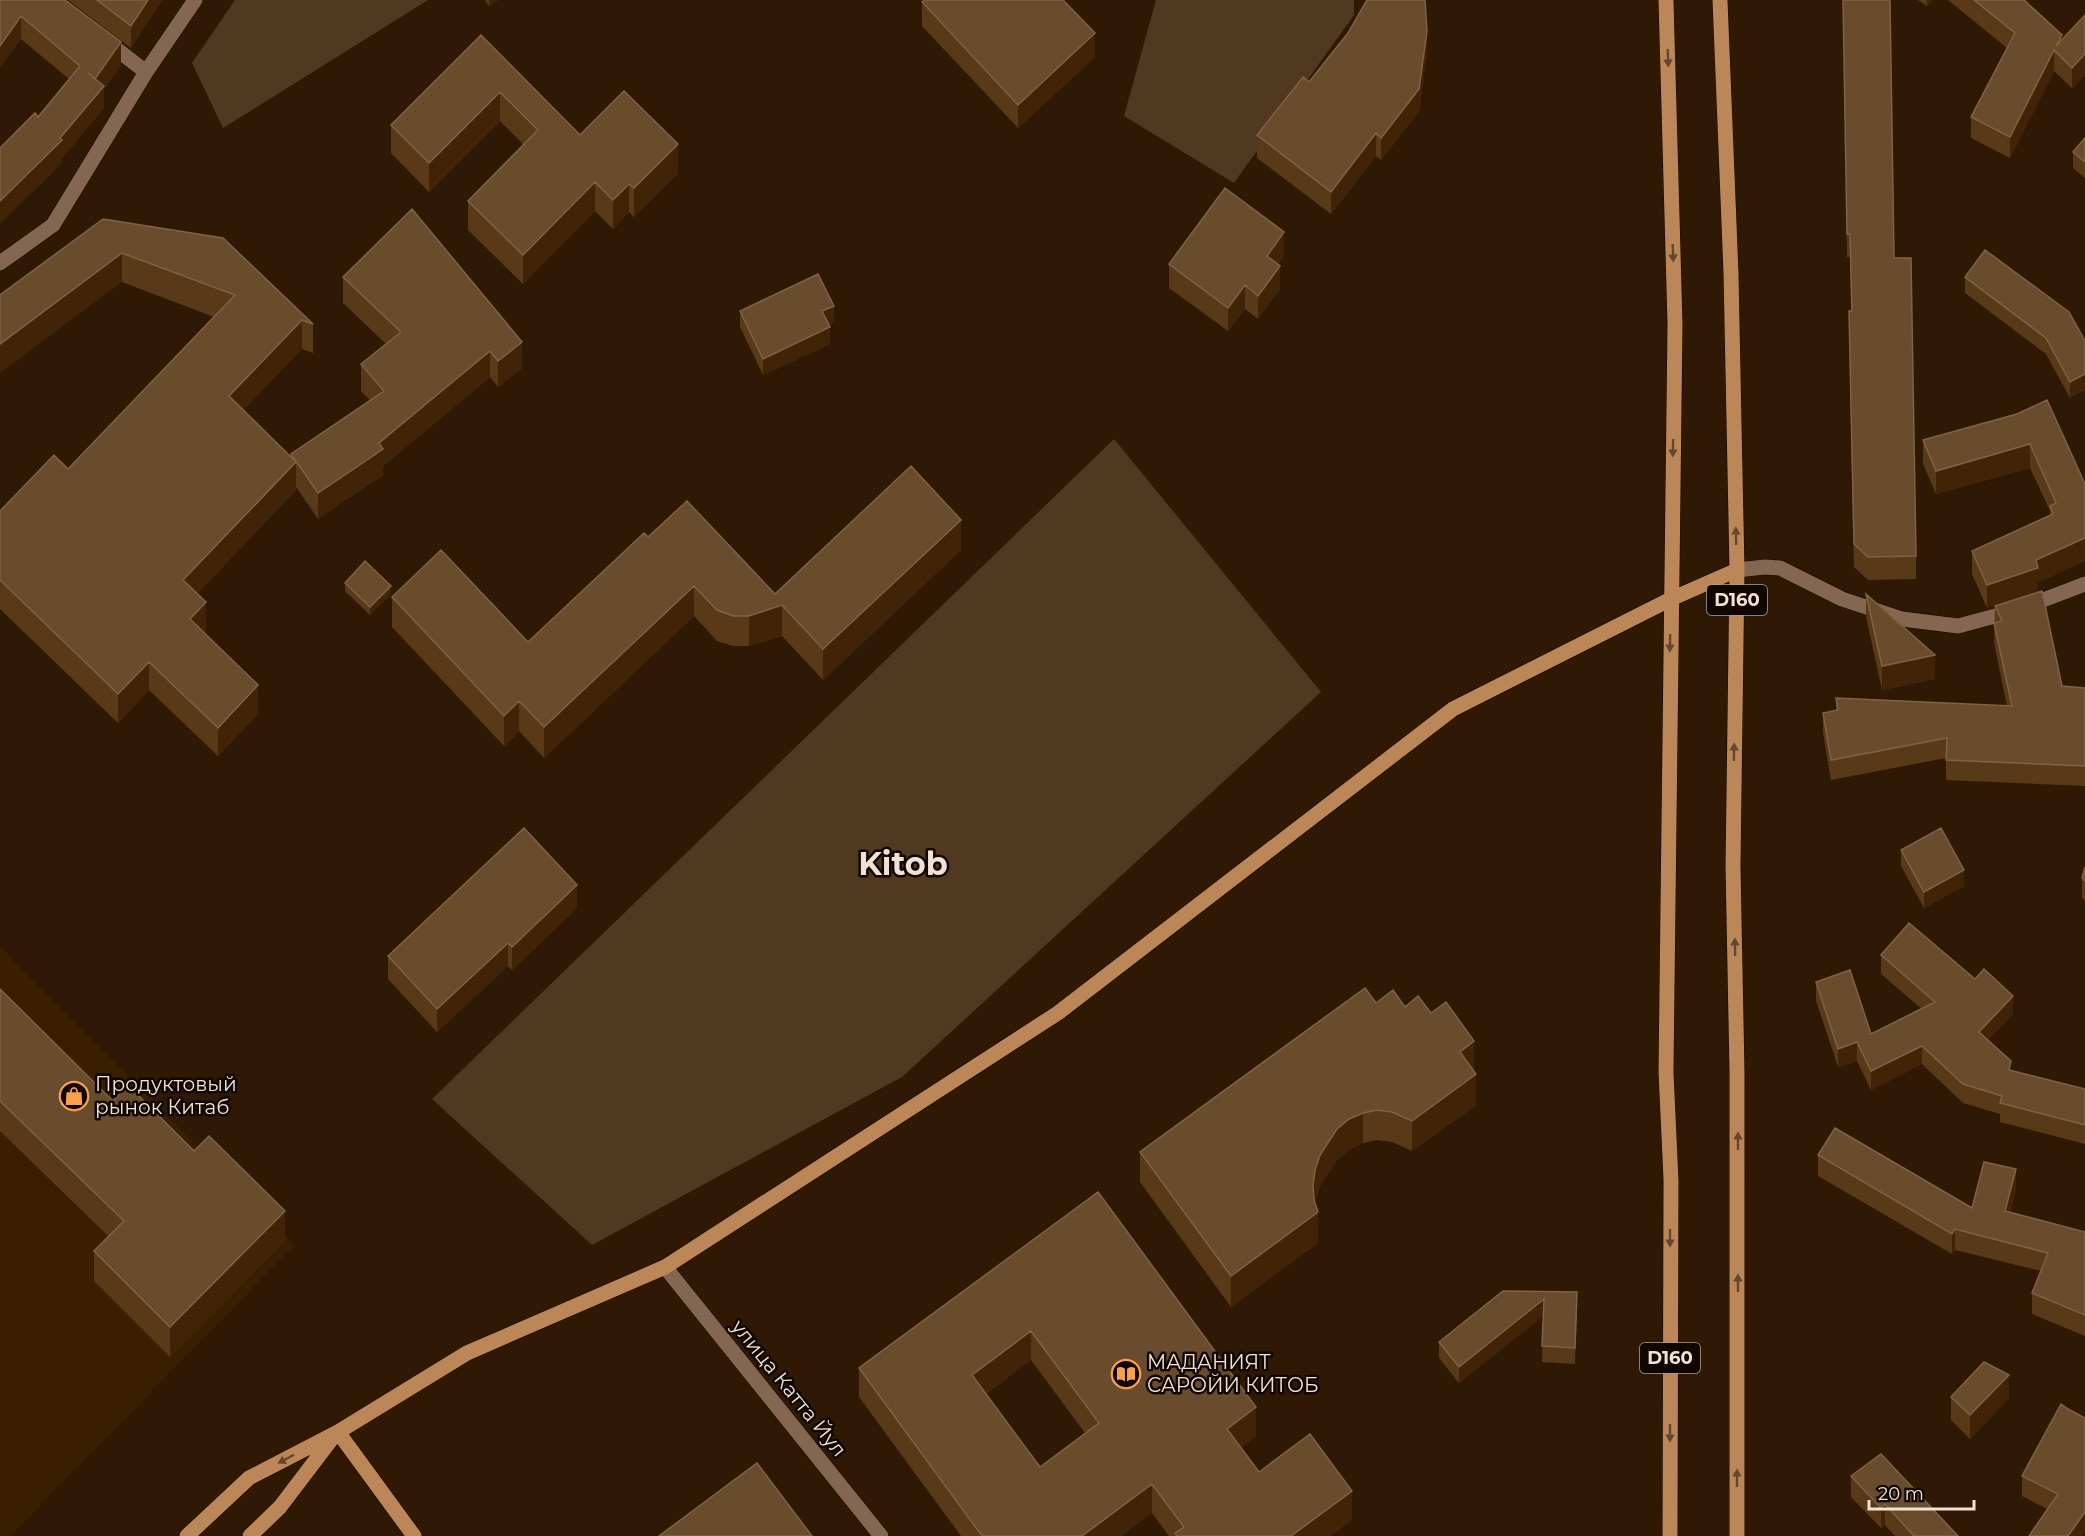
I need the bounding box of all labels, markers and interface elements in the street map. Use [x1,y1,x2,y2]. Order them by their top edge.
one-way arrow [1663,49,1673,68]
one-way arrow [1669,244,1678,263]
one-way arrow [1668,439,1678,458]
one-way arrow [1732,526,1741,545]
road number: D160 [1707,585,1767,615]
one-way arrow [1665,634,1675,653]
one-way arrow [1730,742,1739,761]
district label: Kitob [858,844,948,883]
one-way arrow [1730,937,1739,956]
place label: Продуктовый рынок Китаб [95,1072,237,1119]
shop icon: Продуктовый рынок Китаб [58,1080,90,1112]
one-way arrow [1733,1132,1743,1151]
one-way arrow [1665,1229,1675,1248]
one-way arrow [1733,1273,1743,1292]
street label: улица Катта Йул [726,1314,851,1461]
road number: D160 [1640,1343,1700,1373]
place label: МАДАНИЯТ САРОЙИ КИТОБ [1147,1350,1318,1397]
library icon: МАДАНИЯТ САРОЙИ КИТОБ [1110,1358,1142,1390]
one-way arrow [1665,1424,1675,1443]
one-way arrow [277,1454,294,1464]
one-way arrow [1732,1468,1742,1487]
scale bar [1869,1473,1974,1511]
text: 20 m [1878,1483,1924,1505]

